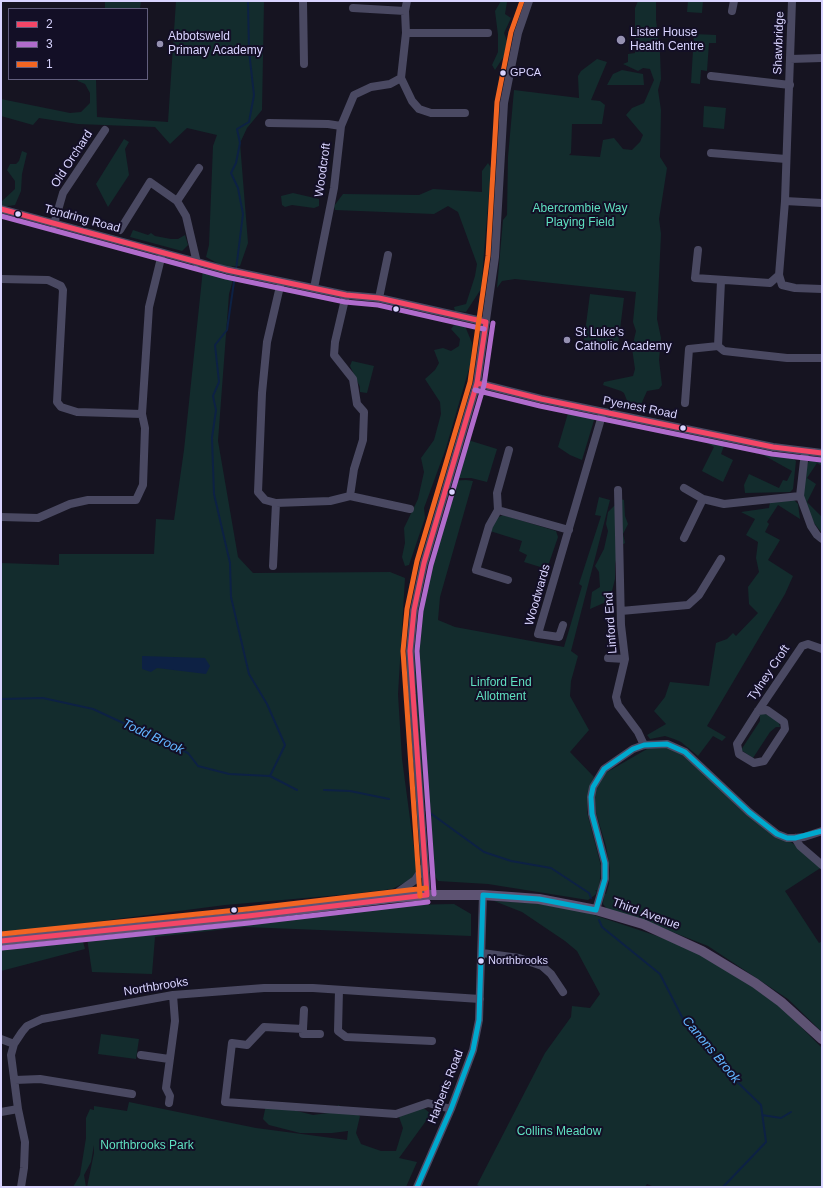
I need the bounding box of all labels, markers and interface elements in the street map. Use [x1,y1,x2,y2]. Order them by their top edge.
legend [8,8,148,80]
street label: Shawbridge [771,11,787,75]
text: 2 [46,17,53,31]
place label: Lister House Health Centre [630,26,704,54]
place label: Abbotsweld Primary Academy [168,30,263,58]
marker: Lister House Health Centre [615,34,627,46]
text: 3 [46,37,53,51]
marker: Abbotsweld Primary Academy [155,39,165,49]
text: 1 [46,57,53,71]
place label: GPCA [510,66,541,80]
marker: GPCA [498,68,508,78]
street label: Old Orchard [48,128,96,190]
street label: Woodcroft [312,142,334,198]
street label: Tendring Road [42,202,122,236]
park label: Abercrombie Way Playing Field [533,202,627,230]
unlabelled marker [13,209,23,219]
unlabelled marker [391,304,401,314]
place label: St Luke's Catholic Academy [575,326,672,354]
marker: St Luke's Catholic Academy [562,335,572,345]
street label: Pyenest Road [602,394,678,422]
unlabelled marker [678,423,688,433]
unlabelled marker [447,487,457,497]
street label: Woodwards [522,563,554,627]
street label: Linford End [602,592,620,654]
street label: Tylney Croft [745,642,793,704]
park label: Linford End Allotment [470,676,532,704]
water label: Todd Brook [120,716,186,758]
street label: Third Avenue [610,895,682,933]
unlabelled marker [229,905,239,915]
place label: Northbrooks [488,954,548,968]
marker: Northbrooks [476,956,486,966]
street label: Northbrooks [123,975,189,999]
water label: Canons Brook [679,1013,743,1087]
street label: Harberts Road [425,1048,467,1126]
park label: Collins Meadow [517,1125,601,1139]
park label: Northbrooks Park [100,1139,194,1153]

